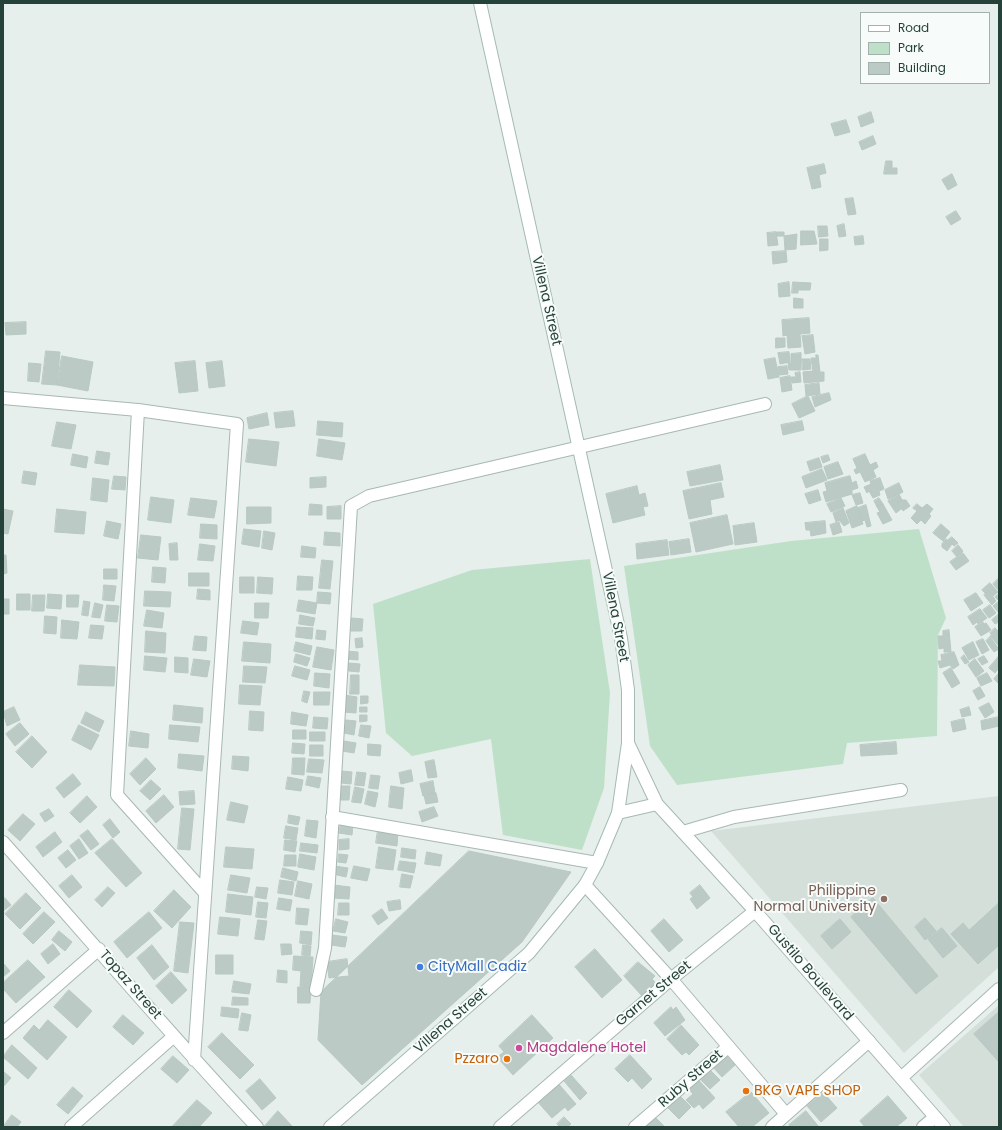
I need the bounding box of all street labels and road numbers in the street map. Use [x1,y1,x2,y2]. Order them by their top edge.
street label: Villena Street [528,254,564,348]
street label: Villena Street [598,570,632,664]
street label: Gustilo Boulevard [763,921,857,1025]
street label: Topaz Street [95,947,165,1023]
street label: Garnet Street [613,958,695,1030]
street label: Villena Street [411,985,491,1057]
street label: Ruby Street [655,1047,727,1111]

